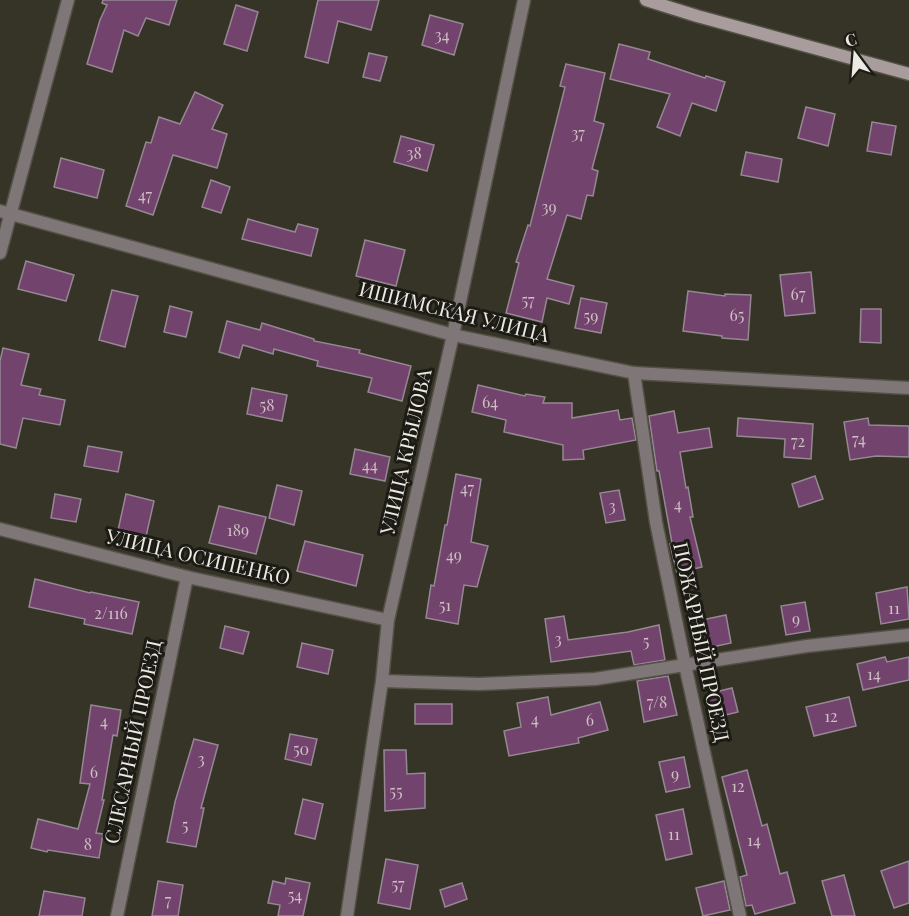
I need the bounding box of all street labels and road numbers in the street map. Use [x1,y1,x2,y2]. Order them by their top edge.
street label: ИШИМСКАЯ УЛИЦА [356,274,553,347]
street label: УЛИЦА КРЫЛОВА [372,365,437,538]
street label: УЛИЦА ОСИПЕНКО [103,521,293,590]
street label: ПОЖАРНЫЙ ПРОЕЗД [668,539,737,744]
street label: СЛЕСАРНЫЙ ПРОЕЗД [97,637,166,846]

